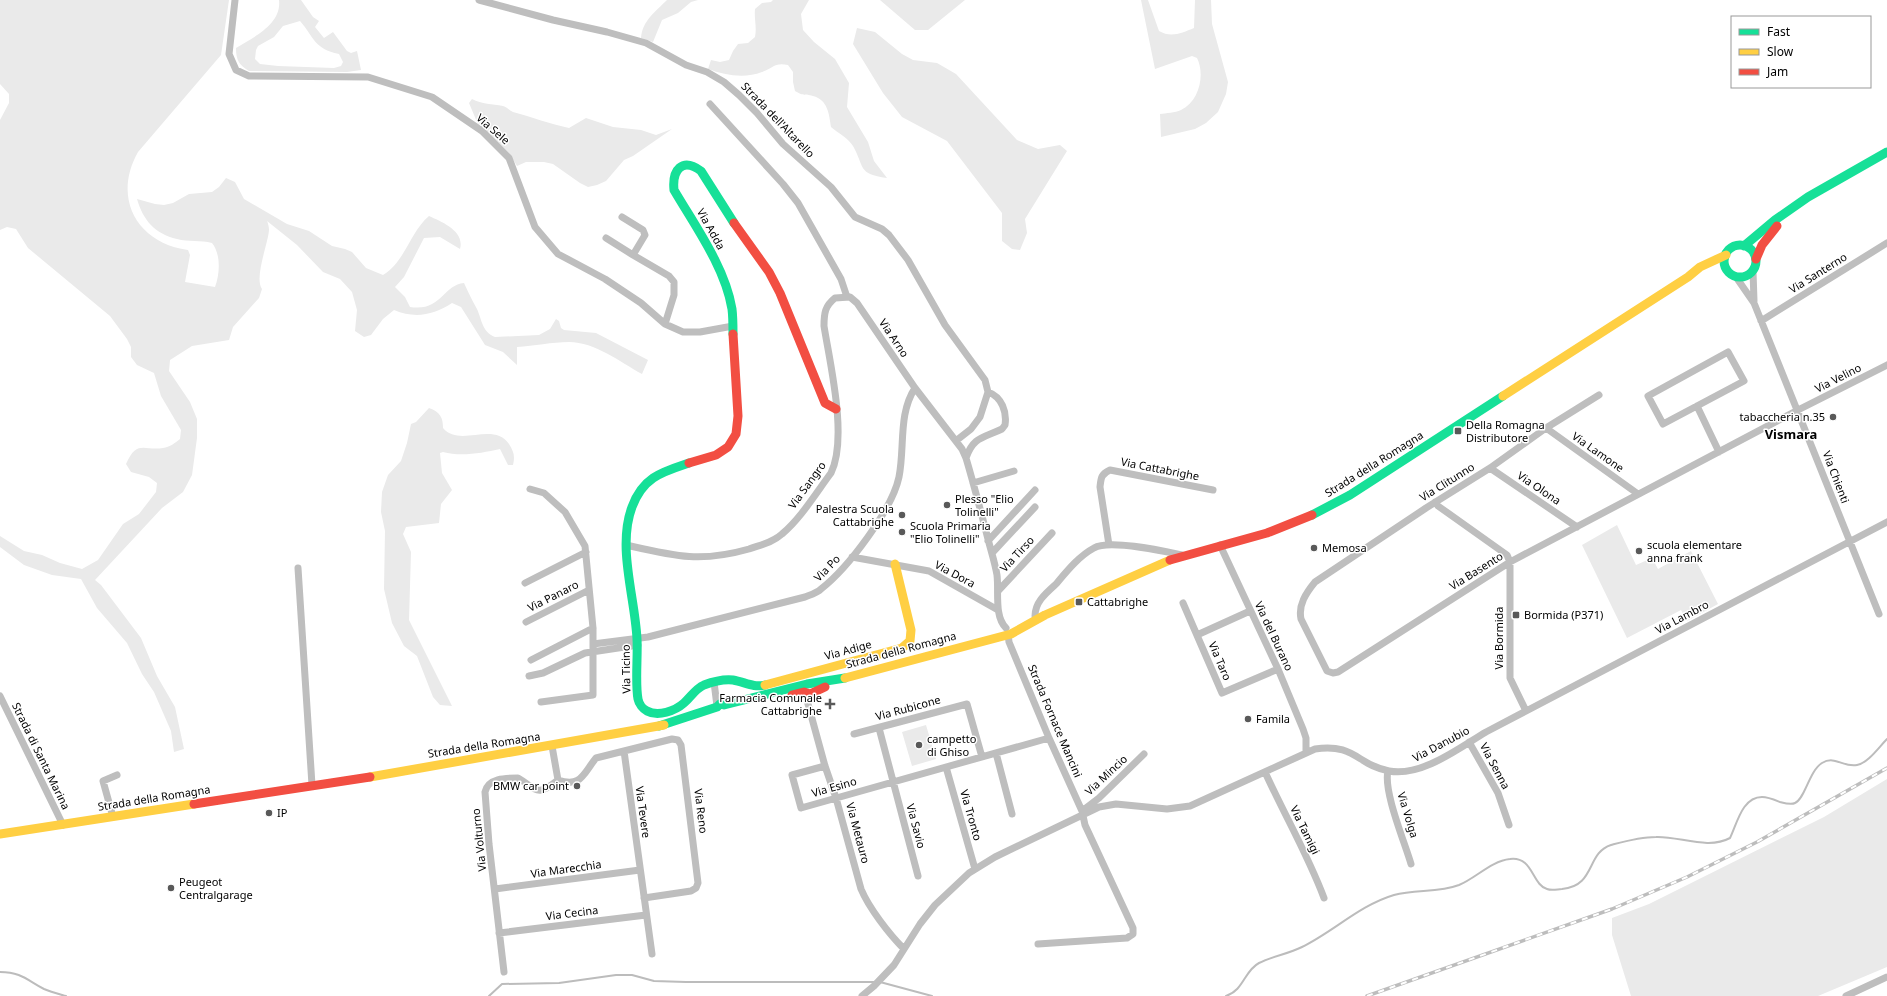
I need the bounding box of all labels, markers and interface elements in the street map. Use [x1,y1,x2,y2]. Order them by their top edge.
legend [1731,16,1871,88]
text: Fast [1767,23,1791,40]
text: Slow [1767,43,1794,60]
text: Jam [1766,63,1788,80]
street label: Strada dell'Altarello [738,79,819,161]
street label: Via Sele [473,110,513,147]
street label: Via Adda [694,205,729,252]
street label: Via Santerno [1786,249,1850,296]
street label: Via Arno [876,315,913,360]
street label: Via Velino [1812,359,1864,396]
place label: tabaccheria n.35 [1740,409,1825,424]
marker: tabaccheria n.35 [1828,412,1838,422]
place label: Della Romagna Distributore [1466,417,1545,445]
district label: Vismara [1765,425,1817,443]
marker: Della Romagna Distributore [1453,426,1463,436]
street label: Strada della Romagna [1322,427,1426,500]
street label: Via Lamone [1569,428,1627,475]
street label: Via Chienti [1820,449,1853,505]
street label: Via Cattabrighe [1120,454,1201,483]
street label: Via Sangro [784,458,829,511]
street label: Via Clitunno [1416,459,1477,504]
street label: Via Olona [1515,468,1564,508]
place label: Plesso "Elio Tolinelli" [955,491,1014,519]
marker: Plesso "Elio Tolinelli" [942,500,952,510]
place label: Palestra Scuola Cattabrighe [816,501,894,529]
marker: Palestra Scuola Cattabrighe [897,510,907,520]
place label: Scuola Primaria "Elio Tolinelli" [910,518,991,546]
marker: Scuola Primaria "Elio Tolinelli" [897,527,907,537]
street label: Via Tirso [996,532,1037,575]
place label: scuola elementare anna frank [1647,537,1742,565]
place label: Memosa [1322,540,1367,555]
marker: Memosa [1309,543,1319,553]
marker: scuola elementare anna frank [1634,546,1644,556]
street label: Via Basento [1446,548,1506,593]
street label: Via Po [810,551,843,584]
street label: Via Dora [932,557,978,590]
street label: Via Panaro [525,576,581,615]
place label: Cattabrighe [1087,594,1148,609]
street label: Via Lambro [1652,596,1711,637]
marker: Cattabrighe [1074,597,1084,607]
street label: Via del Burano [1252,599,1297,673]
street label: Via Bormida [1491,607,1506,669]
place label: Bormida (P371) [1524,607,1603,622]
marker: Bormida (P371) [1511,610,1521,620]
street label: Strada della Romagna [844,628,958,671]
street label: Via Adige [823,636,873,663]
street label: Via Taro [1206,639,1235,683]
street label: Via Ticino [618,644,633,694]
street label: Strada Fornace Mancini [1025,662,1086,780]
place label: Farmacia Comunale Cattabrighe [719,690,822,718]
street label: Via Rubicone [874,692,942,723]
marker: Farmacia Comunale Cattabrighe [825,699,835,709]
street label: Strada di Santa Marina [9,700,74,812]
place label: Famila [1256,711,1290,726]
marker: Famila [1243,714,1253,724]
street label: Via Danubio [1410,722,1472,765]
street label: Strada della Romagna [427,728,541,761]
place label: campetto di Ghiso [927,731,977,759]
marker: campetto di Ghiso [914,740,924,750]
street label: Via Senna [1477,740,1514,792]
street label: Via Mincio [1081,751,1130,798]
street label: Via Esino [810,773,858,800]
place label: BMW car point [493,778,569,793]
street label: Strada della Romagna [97,781,211,814]
marker: BMW car point [572,781,582,791]
street label: Via Tevere [632,785,655,839]
street label: Via Reno [691,788,712,835]
street label: Via Tronto [957,788,986,842]
street label: Via Volga [1394,790,1423,840]
street label: Via Metauro [843,801,874,865]
street label: Via Savio [903,802,930,850]
street label: Via Tamigi [1287,803,1324,857]
place label: IP [277,805,288,820]
marker: IP [264,808,274,818]
street label: Via Volturno [468,808,489,872]
street label: Via Marecchia [529,856,602,881]
place label: Peugeot Centralgarage [179,874,253,902]
marker: Peugeot Centralgarage [166,883,176,893]
street label: Via Cecina [545,902,599,923]

